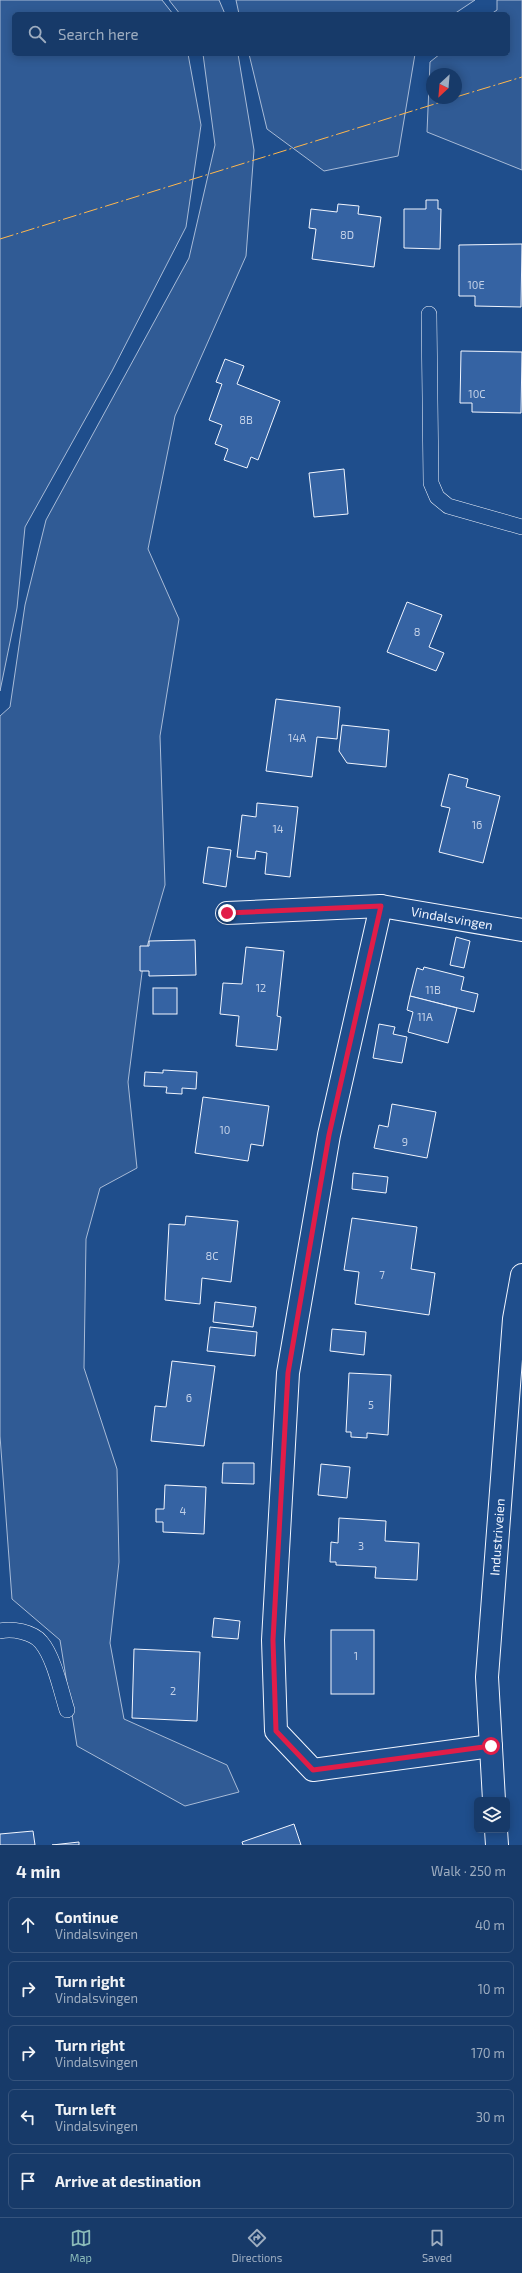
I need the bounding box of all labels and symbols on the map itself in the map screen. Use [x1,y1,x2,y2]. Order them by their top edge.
north arrow [426,68,462,104]
house number: 8D [340,228,354,241]
house number: 10E [467,278,485,291]
house number: 10C [468,387,486,400]
house number: 8B [239,413,253,426]
house number: 8 [414,625,420,638]
house number: 14A [288,731,306,744]
house number: 16 [472,818,482,831]
house number: 14 [272,822,284,835]
street label: Vindalsvingen [410,903,494,933]
route end [218,904,236,922]
house number: 12 [256,981,266,994]
house number: 11B [425,983,441,996]
house number: 11A [417,1010,433,1023]
house number: 10 [219,1123,231,1136]
house number: 9 [402,1135,408,1148]
house number: 8C [206,1249,218,1262]
house number: 7 [379,1268,385,1281]
house number: 6 [186,1391,192,1404]
house number: 5 [368,1398,374,1411]
street label: Industriveien [486,1498,508,1576]
house number: 4 [180,1504,187,1517]
house number: 3 [358,1539,364,1552]
house number: 1 [354,1649,358,1662]
house number: 2 [170,1684,176,1697]
route start [482,1737,500,1755]

